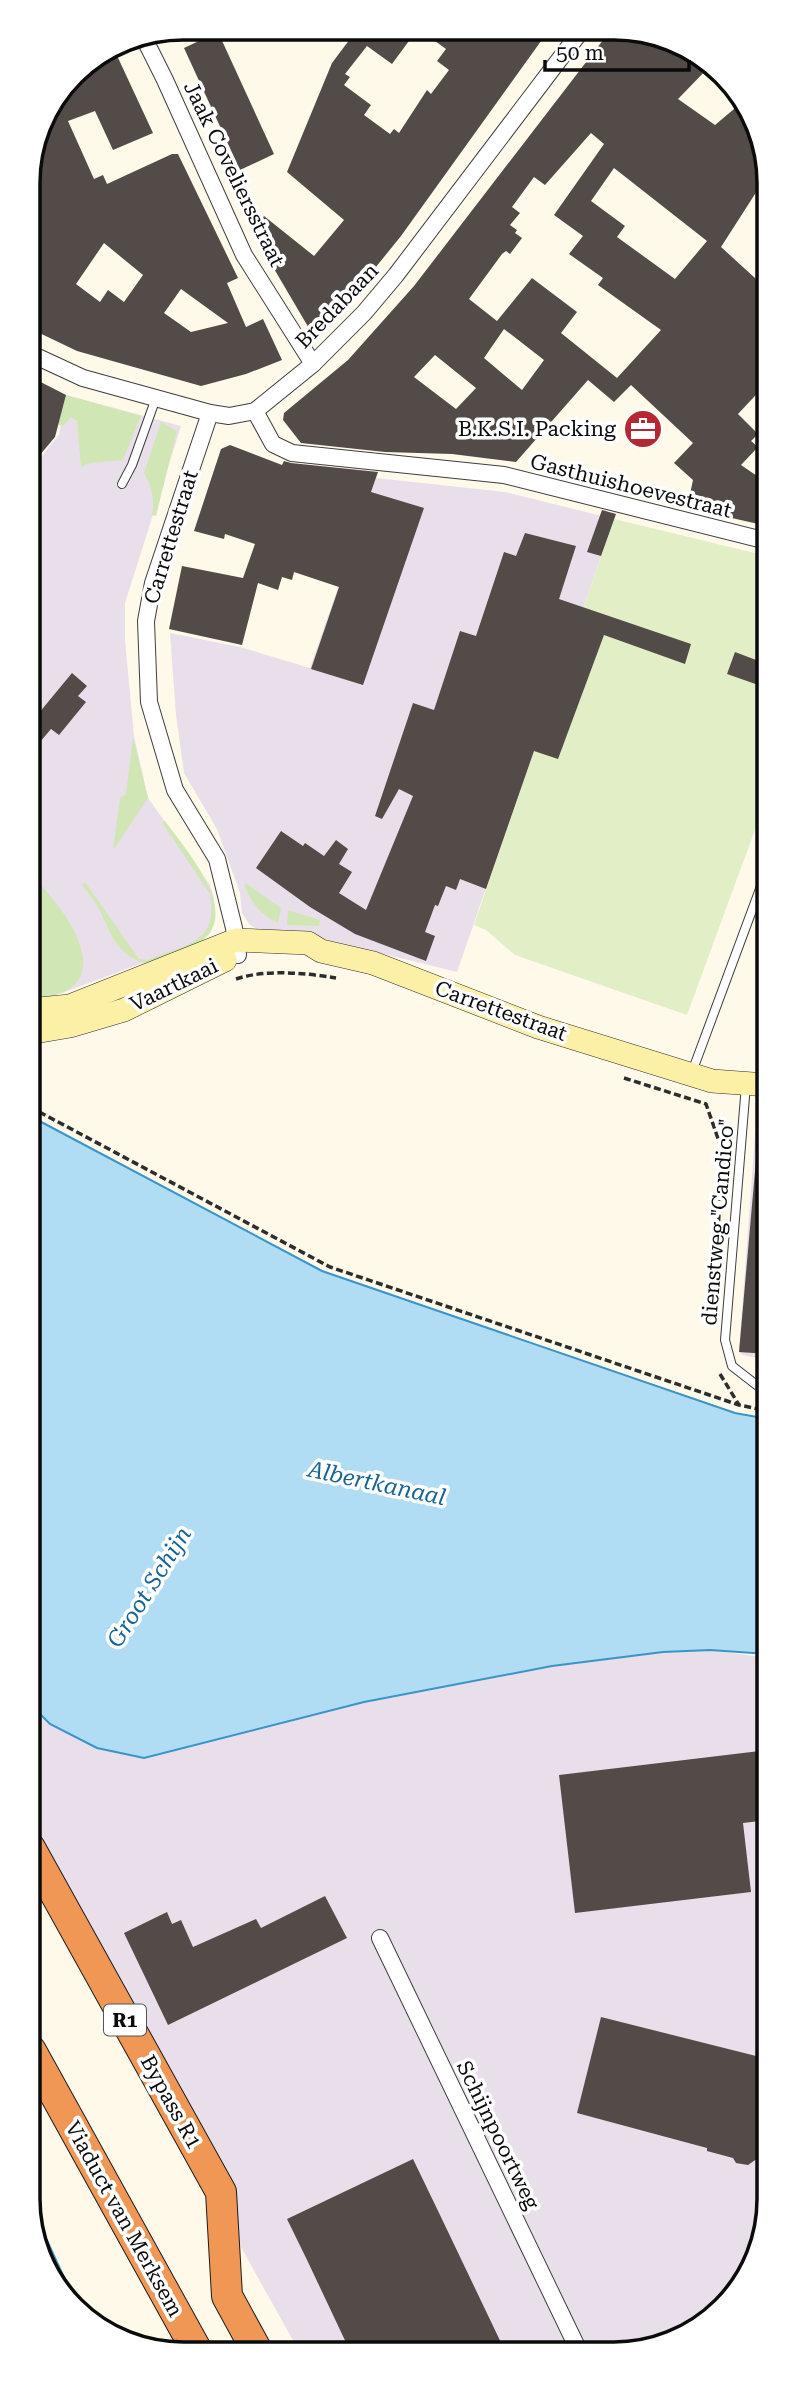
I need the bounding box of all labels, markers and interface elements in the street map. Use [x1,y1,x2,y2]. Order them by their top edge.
scale bar [545,28,688,72]
text: 50 m [556,41,604,65]
street label: Jaak Coveliersstraat [179,78,289,271]
street label: Bredabaan [291,258,384,353]
office icon: B.K.S.I. Packing [622,408,664,450]
place label: B.K.S.I. Packing [458,417,616,441]
street label: Gasthuishoevestraat [528,449,734,523]
street label: Carrettestraat [139,467,203,607]
street label: Vaartkaai [126,953,222,1016]
street label: Carrettestraat [432,976,570,1046]
street label: dienstweg "Candico" [697,1118,739,1326]
water label: Albertkanaal [304,1455,448,1511]
water label: Groot Schijn [102,1522,197,1653]
road number: R1 [104,2004,146,2036]
street label: Bypass R1 [136,2051,206,2153]
street label: Schijnpoortweg [452,2057,544,2213]
street label: Viaduct van Merksem [60,2117,188,2321]

